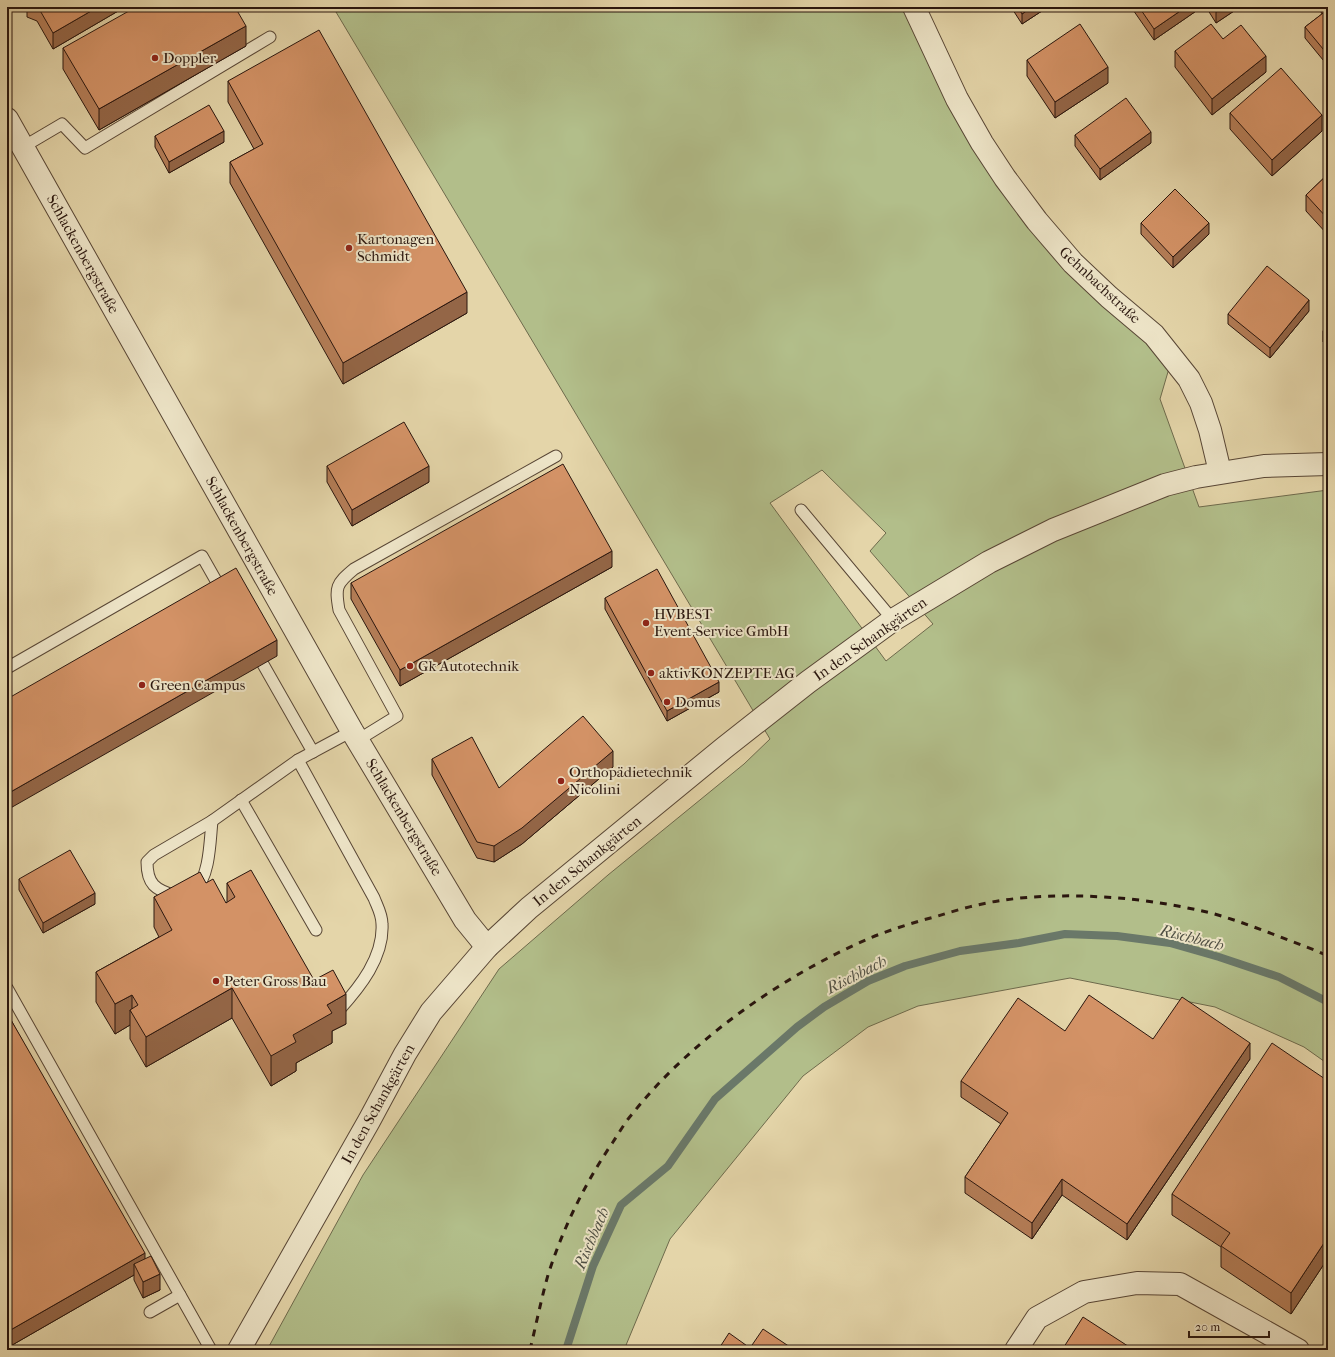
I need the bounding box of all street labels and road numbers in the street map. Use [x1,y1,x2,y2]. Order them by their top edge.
street label: Schlackenbergstraße [43,191,123,317]
street label: Gehnbachstraße [1056,243,1145,328]
street label: Schlackenbergstraße [202,473,282,599]
street label: In den Schankgärten [810,593,930,685]
street label: Schlackenbergstraße [362,755,446,879]
street label: In den Schankgärten [529,812,645,910]
street label: In den Schankgärten [338,1041,419,1167]

